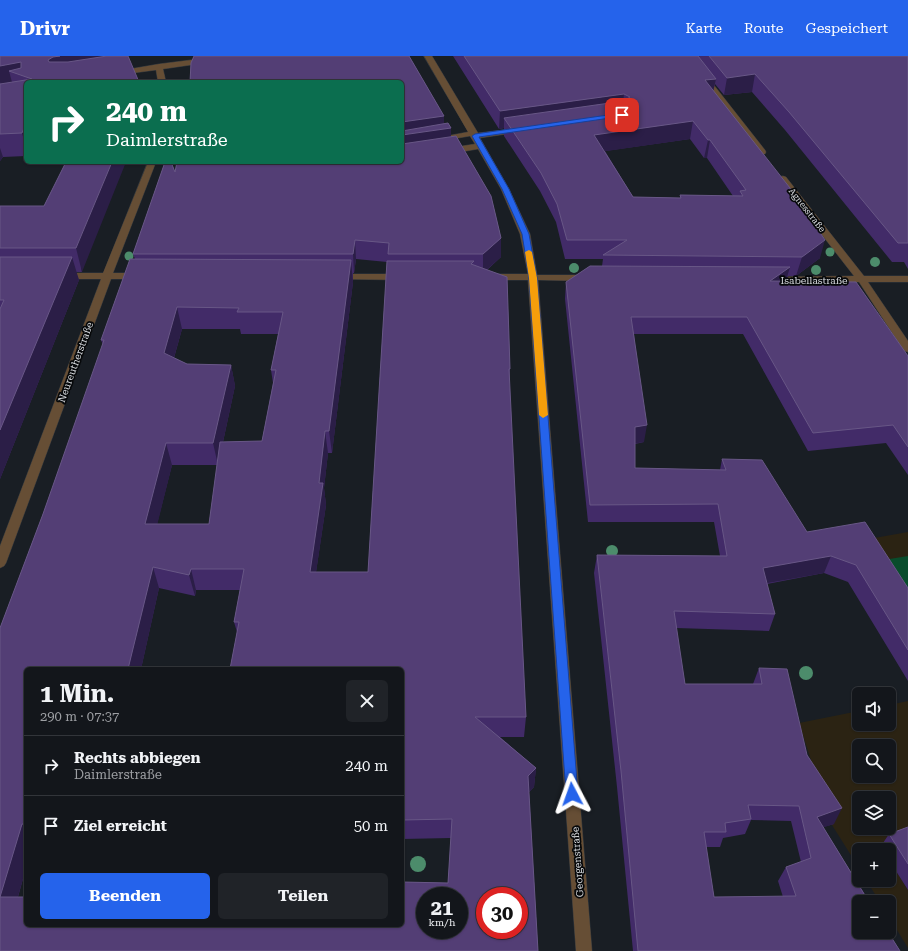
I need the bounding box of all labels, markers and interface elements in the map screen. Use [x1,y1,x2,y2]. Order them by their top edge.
text: Drivr [20,17,70,40]
text: Karte [686,20,722,36]
text: Route [744,20,784,36]
text: Gespeichert [806,20,888,36]
text: 240 m [106,95,187,128]
icon: right [40,96,92,148]
pin [605,98,639,132]
icon: arrive [611,104,633,126]
text: Daimlerstraße [106,129,228,150]
street label: Agnesstraße [787,186,827,234]
street label: Isabellastraße [781,275,848,286]
street label: Neureutherstraße [56,320,95,404]
text: 1 Min. [40,680,114,708]
button: close [346,680,388,722]
map controls [852,687,896,939]
button: sound [852,687,896,731]
text: 290 m · 07:37 [40,709,119,724]
button: search [852,739,896,783]
text: Rechts abbiegen [74,749,201,767]
icon: right [40,755,62,777]
text: 240 m [345,757,388,775]
text: Daimlerstraße [74,767,162,782]
position arrow [551,773,593,815]
button: layers [852,791,896,835]
icon: arrive [40,815,62,837]
text: Ziel erreicht [74,817,167,835]
text: 50 m [354,817,388,835]
street label: Georgenstraße [570,826,585,898]
button: + [852,843,896,887]
button: Beenden [40,873,210,919]
button: Teilen [218,873,388,919]
speed limit sign: 30 [476,887,528,939]
button: − [852,895,896,939]
text: 21 [431,896,453,920]
text: km/h [429,917,455,928]

